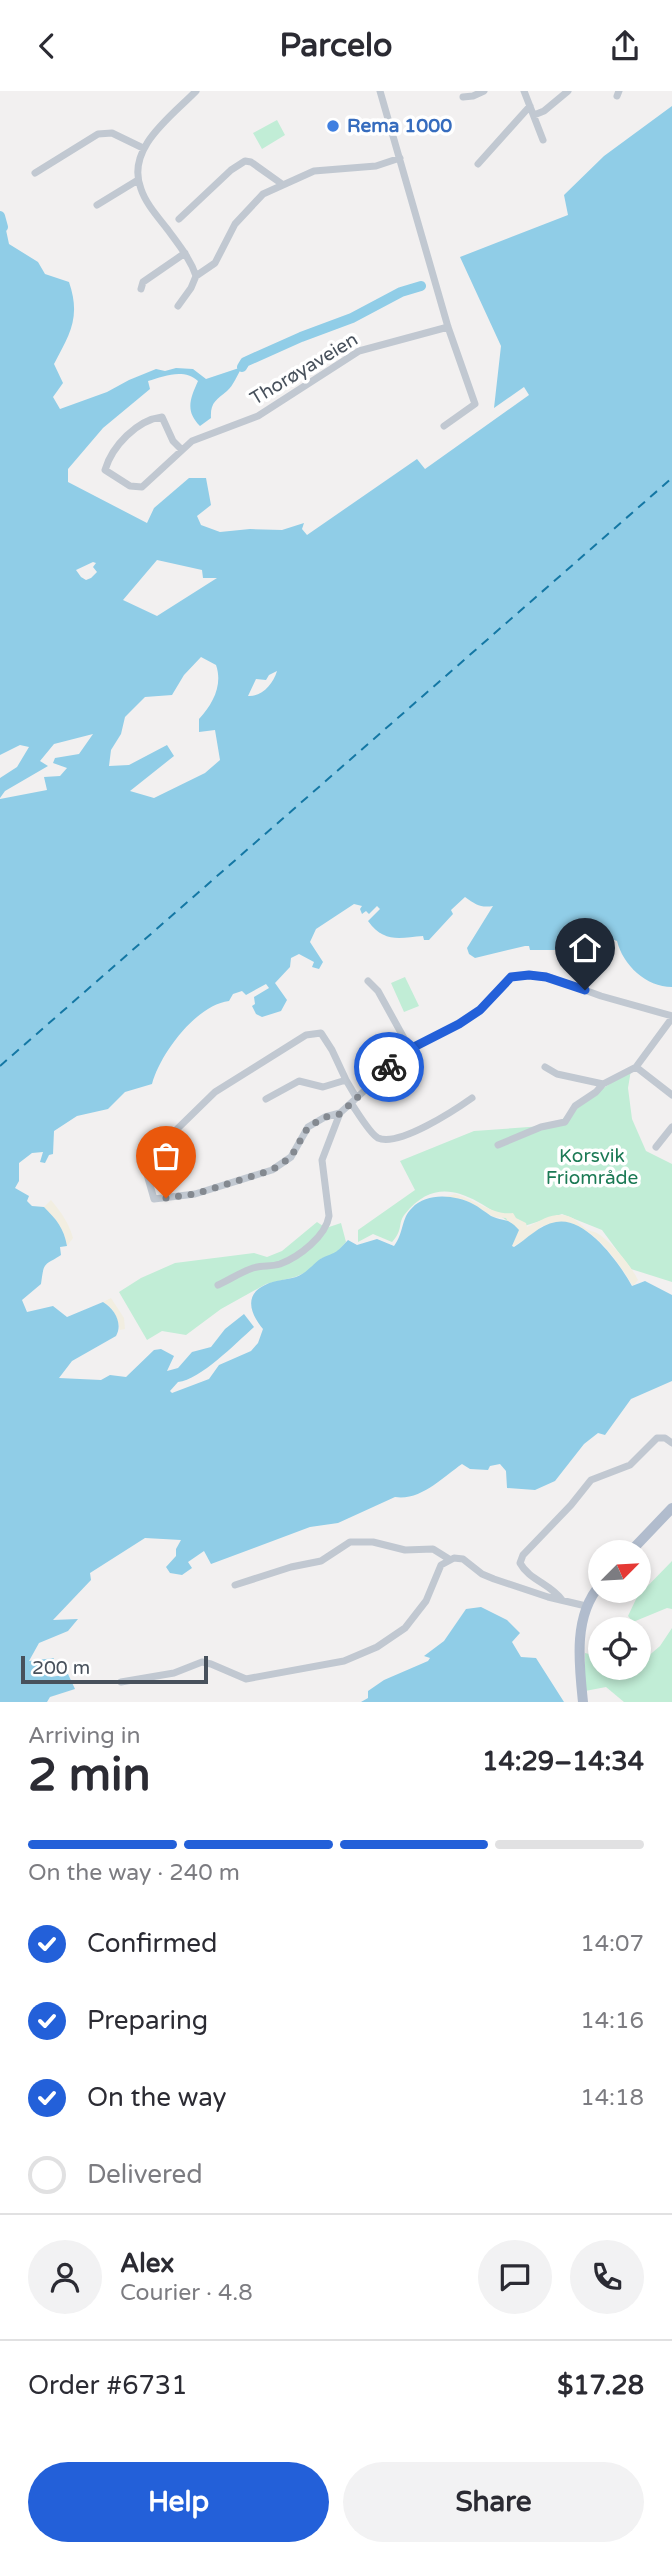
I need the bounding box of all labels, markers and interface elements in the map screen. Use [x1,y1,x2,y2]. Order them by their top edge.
icon: back [28,27,66,65]
text: Parcelo [280,27,392,65]
icon: share [606,27,644,65]
place label: Rema 1000 [347,115,452,137]
marker: Rema 1000 [325,118,341,134]
street label: Thorøyaveien [246,328,362,410]
pin [555,918,615,990]
icon: home [566,929,604,967]
courier [354,1032,424,1102]
icon: bike [370,1048,408,1086]
pin [136,1126,196,1198]
icon: bag [147,1137,185,1175]
park label: Korsvik Friområde [546,1145,638,1189]
north arrow [588,1540,651,1603]
map controls [588,1540,651,1680]
button: locate [588,1617,651,1680]
scale bar [21,1653,208,1685]
text: 200 m [32,1657,90,1679]
text: Arriving in [28,1722,141,1750]
text: 14:29–14:34 [482,1746,644,1777]
text: 2 min [28,1748,151,1803]
text: On the way · 240 m [28,1859,240,1887]
icon: check [28,1925,66,1963]
text: Confirmed [87,1928,217,1959]
text: 14:07 [580,1930,644,1958]
icon: check [28,2002,66,2040]
text: Preparing [87,2005,208,2036]
text: 14:16 [580,2007,644,2035]
icon: check [28,2079,66,2117]
text: On the way [87,2082,227,2113]
text: 14:18 [580,2084,644,2112]
text: Delivered [87,2159,203,2190]
button: person [28,2240,102,2314]
button: chat [478,2240,552,2314]
button: phone [570,2240,644,2314]
text: Alex [120,2248,174,2279]
text: Courier · 4.8 [120,2279,253,2307]
text: Order #6731 [28,2370,188,2401]
text: $17.28 [557,2370,644,2401]
button: Help [28,2462,329,2542]
button: Share [343,2462,644,2542]

